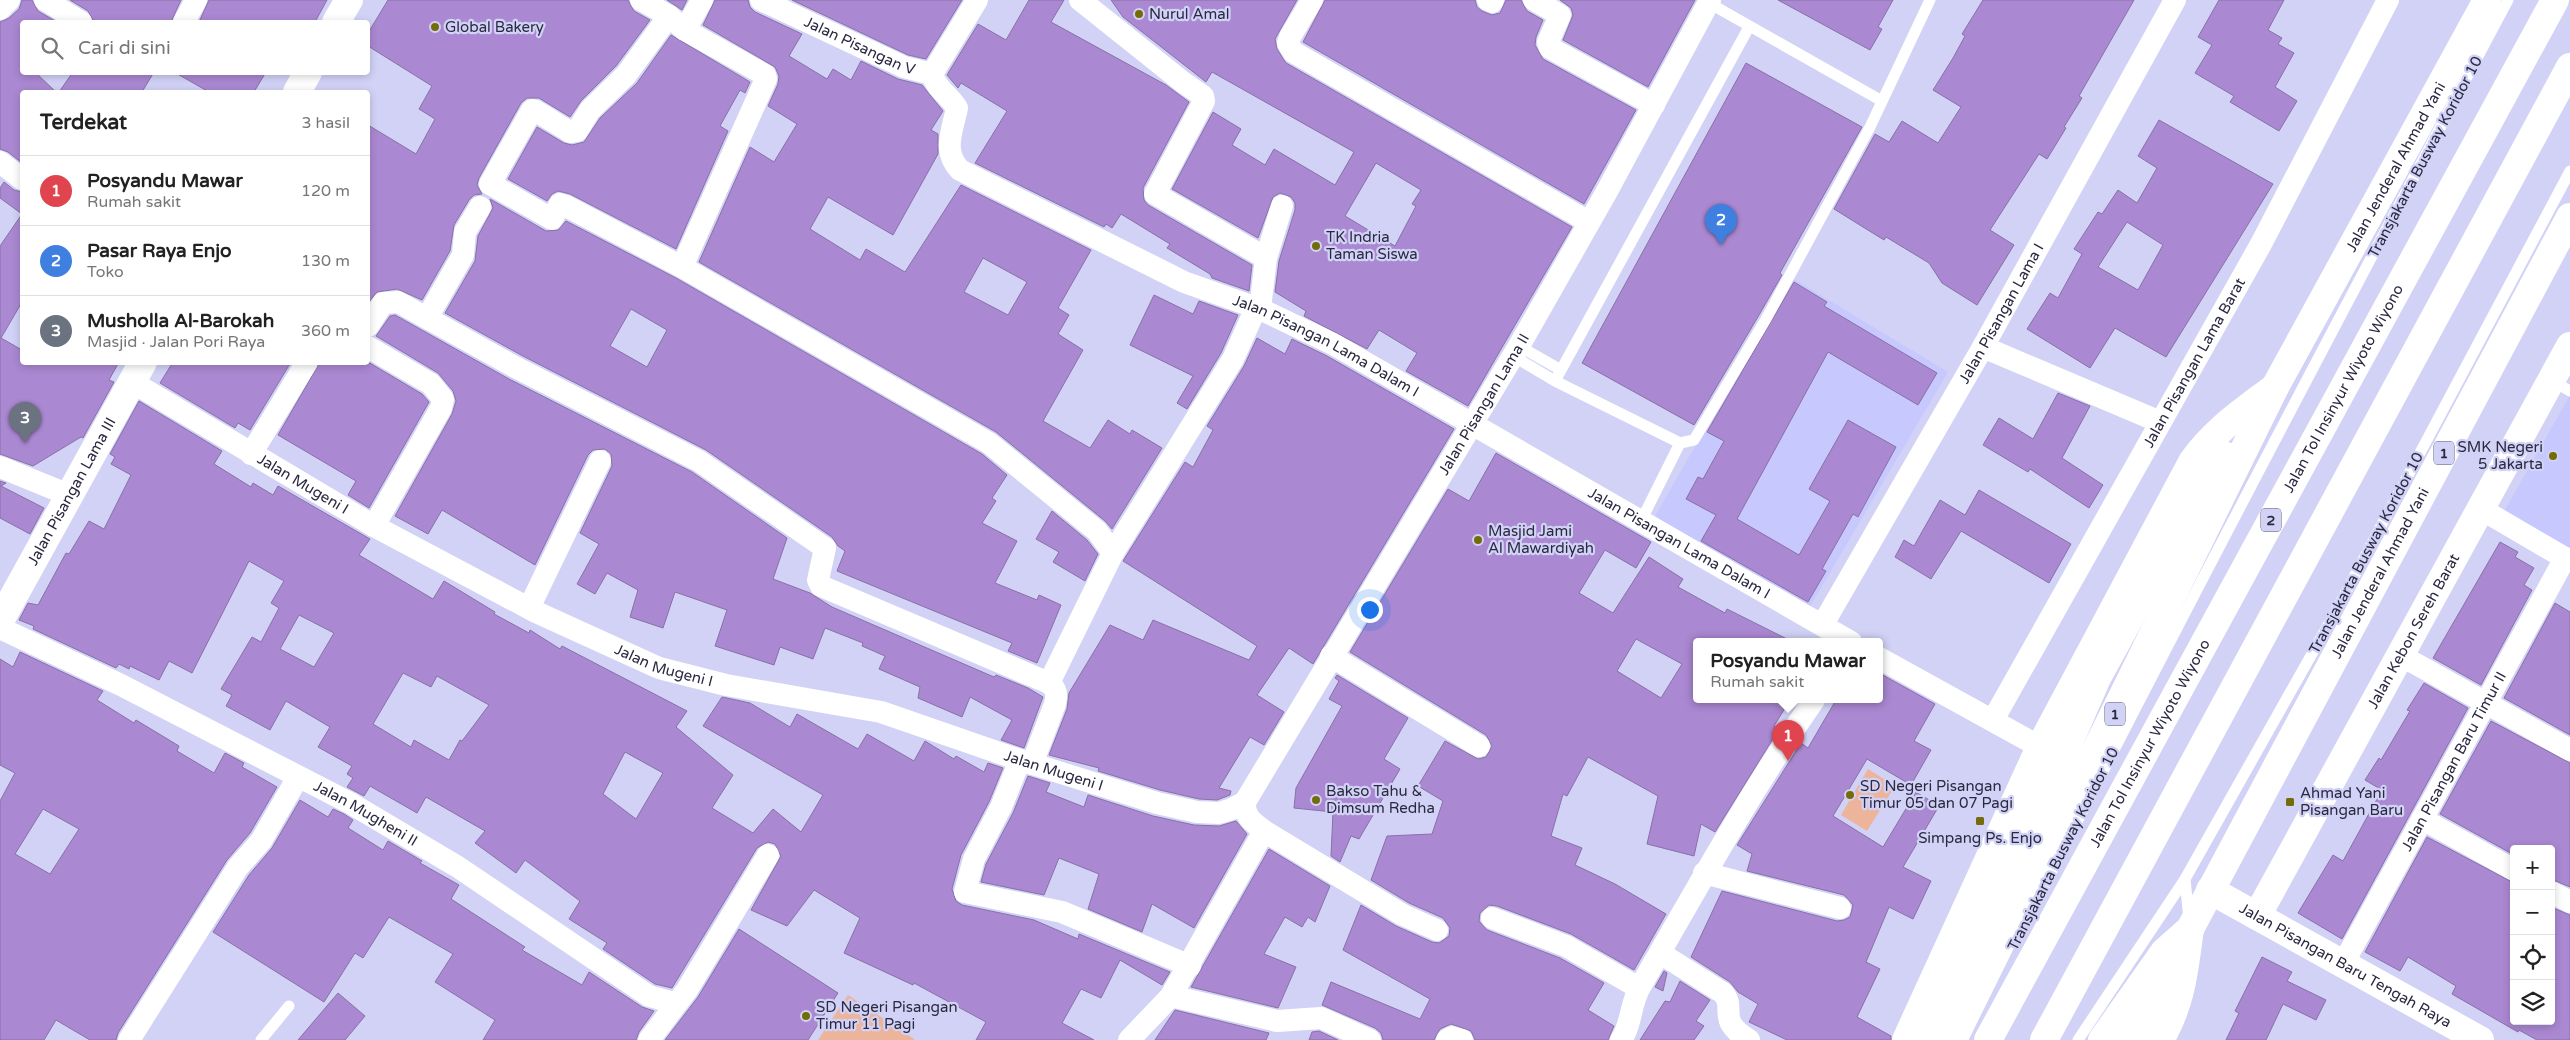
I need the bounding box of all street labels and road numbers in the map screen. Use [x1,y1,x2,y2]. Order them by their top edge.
street label: Jalan Pisangan V [801,13,918,79]
street label: Transjakarta Busway Koridor 10 [2364,53,2486,261]
street label: Jalan Jenderal Ahmad Yani [2342,79,2449,255]
street label: Jalan Pisangan Lama I [1955,240,2047,387]
street label: Jalan Pisangan Lama Barat [2139,274,2249,451]
street label: Jalan Tol Insinyur Wiyoto Wiyono [2279,281,2407,496]
street label: Jalan Pisangan Lama Dalam I [1230,291,1422,401]
street label: Jalan Pisangan Lama II [1435,330,1533,478]
street label: Jalan Pisangan Lama III [23,414,120,569]
road number: 1 [2434,442,2454,464]
street label: Transjakarta Busway Koridor 10 [2305,449,2427,657]
street label: Jalan Mugeni I [254,450,352,518]
street label: Jalan Pisangan Lama Dalam I [1585,484,1773,603]
street label: Jalan Jenderal Ahmad Yani [2327,485,2433,661]
road number: 2 [2261,508,2281,532]
street label: Jalan Kebon Sereh Barat [2364,550,2463,712]
street label: Jalan Tol Insinyur Wiyoto Wiyono [2086,636,2214,850]
street label: Jalan Mugeni I [612,640,715,690]
street label: Jalan Pisangan Baru Timur II [2398,669,2510,854]
road number: 1 [2105,702,2125,726]
street label: Transjakarta Busway Koridor 10 [2004,744,2122,954]
street label: Jalan Mugeni I [1002,746,1106,795]
street label: Jalan Mugheni II [311,777,421,850]
street label: Jalan Pisangan Baru Tengah Raya [2236,899,2455,1031]

